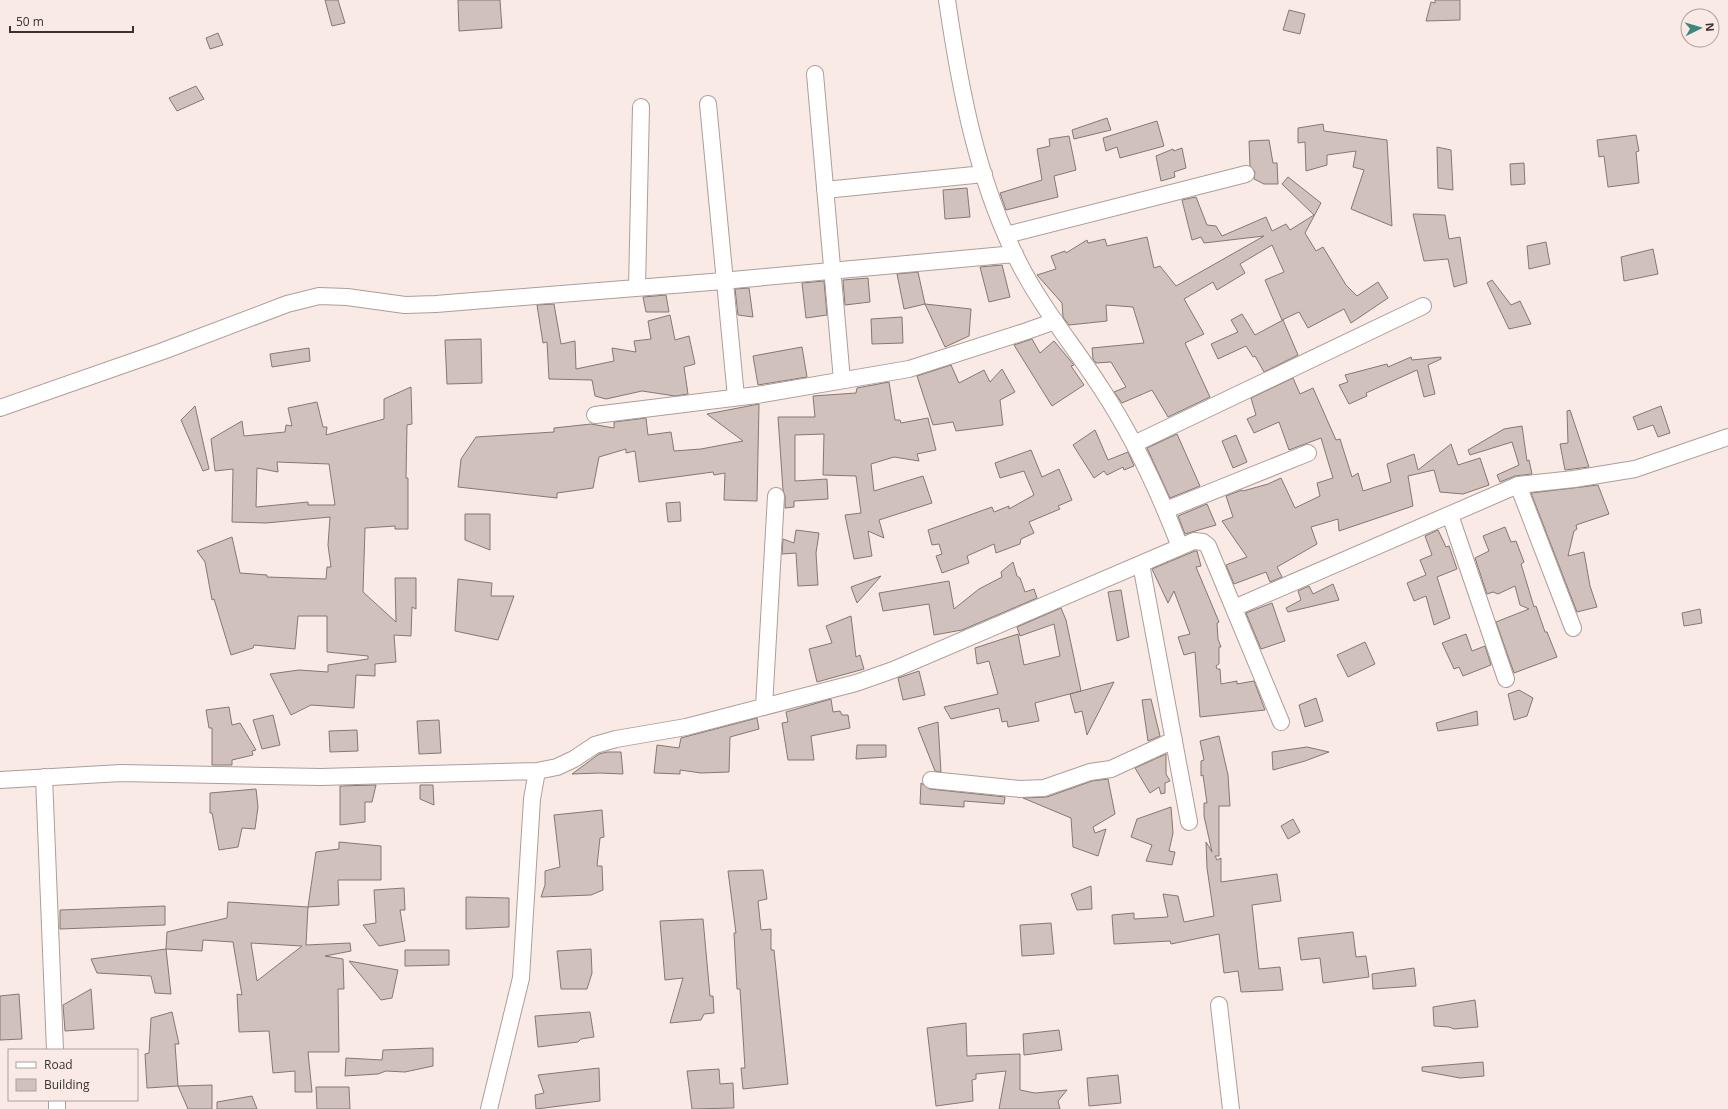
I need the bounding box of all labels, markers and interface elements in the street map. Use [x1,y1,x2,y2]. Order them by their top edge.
scale bar [10,8,133,34]
north arrow [1680,8,1720,48]
text: 50 m [16,13,44,30]
text: N [1703,22,1718,32]
legend [8,1049,138,1101]
text: Road [44,1056,73,1073]
text: Building [44,1076,90,1093]

